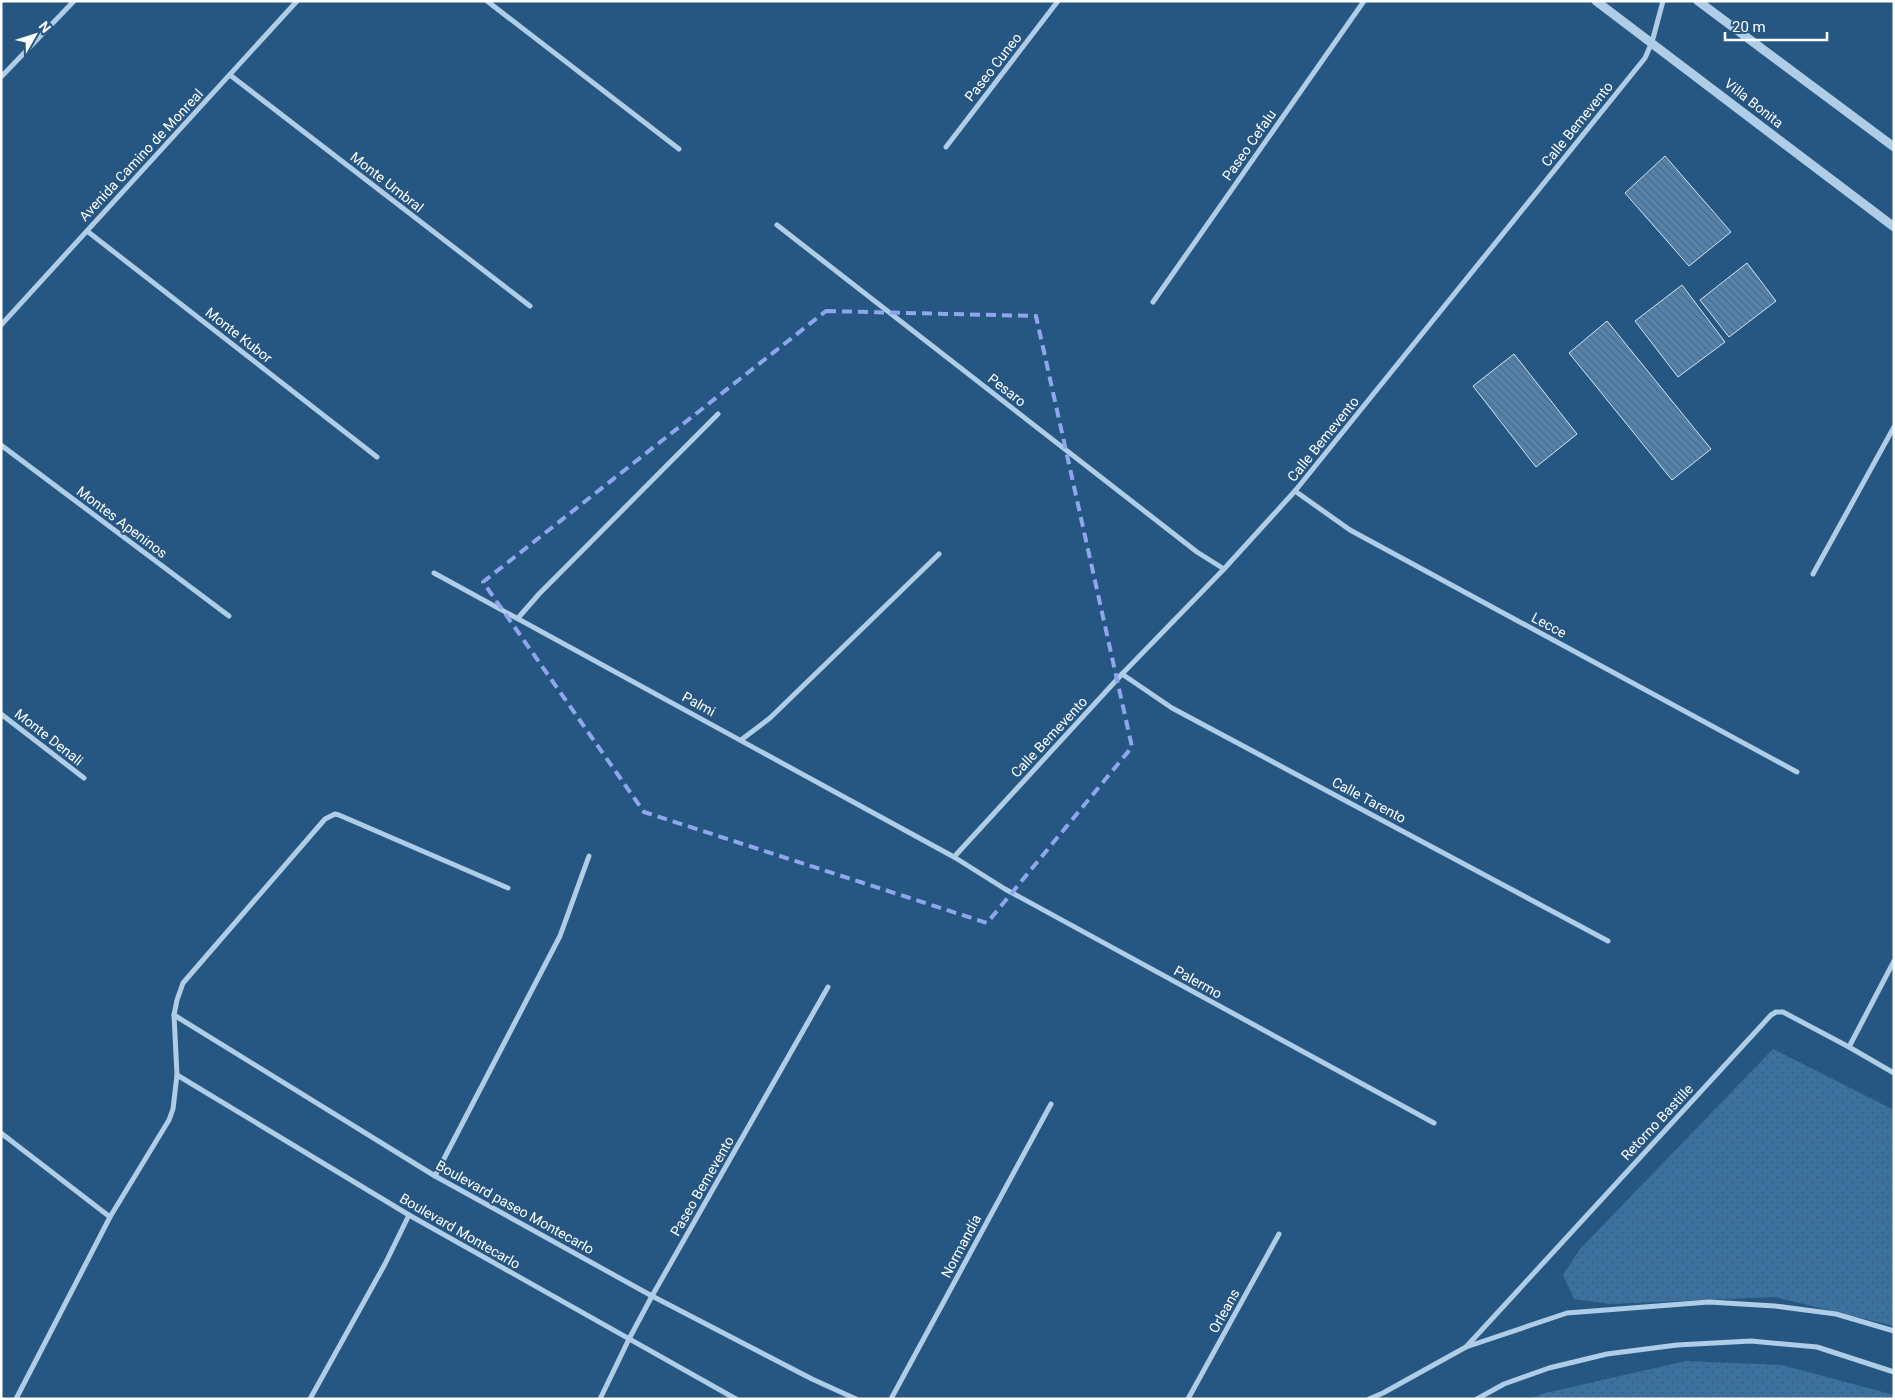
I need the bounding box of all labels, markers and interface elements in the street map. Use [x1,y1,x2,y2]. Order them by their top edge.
north arrow [10,10,60,60]
scale bar [1725,10,1828,42]
text: N [36,18,54,36]
text: 20 m [1732,18,1766,36]
street label: Paseo Cuneo [961,30,1025,104]
street label: Villa Bonita [1721,75,1787,131]
street label: Calle Bemevento [1538,78,1616,170]
street label: Avenida Camino de Monreal [76,86,206,224]
street label: Paseo Cefalu [1219,107,1279,183]
street label: Monte Umbral [347,149,427,215]
street label: Monte Kubor [202,304,276,366]
street label: Pesaro [985,370,1029,410]
street label: Calle Bemevento [1284,393,1362,485]
street label: Montes Apeninos [74,483,170,561]
street label: Lecce [1529,609,1569,641]
street label: Palmi [680,688,718,720]
street label: Calle Bemevento [1008,693,1090,781]
street label: Monte Denali [12,705,86,769]
street label: Calle Tarento [1329,774,1409,826]
street label: Palermo [1171,962,1225,1002]
street label: Retorno Bastille [1618,1081,1696,1163]
street label: Paseo Bemevento [667,1133,737,1239]
street label: Boulevard paseo Montecarlo [433,1157,597,1257]
street label: Boulevard Montecarlo [397,1190,523,1272]
street label: Normandía [938,1212,984,1280]
street label: Orleans [1205,1286,1243,1336]

